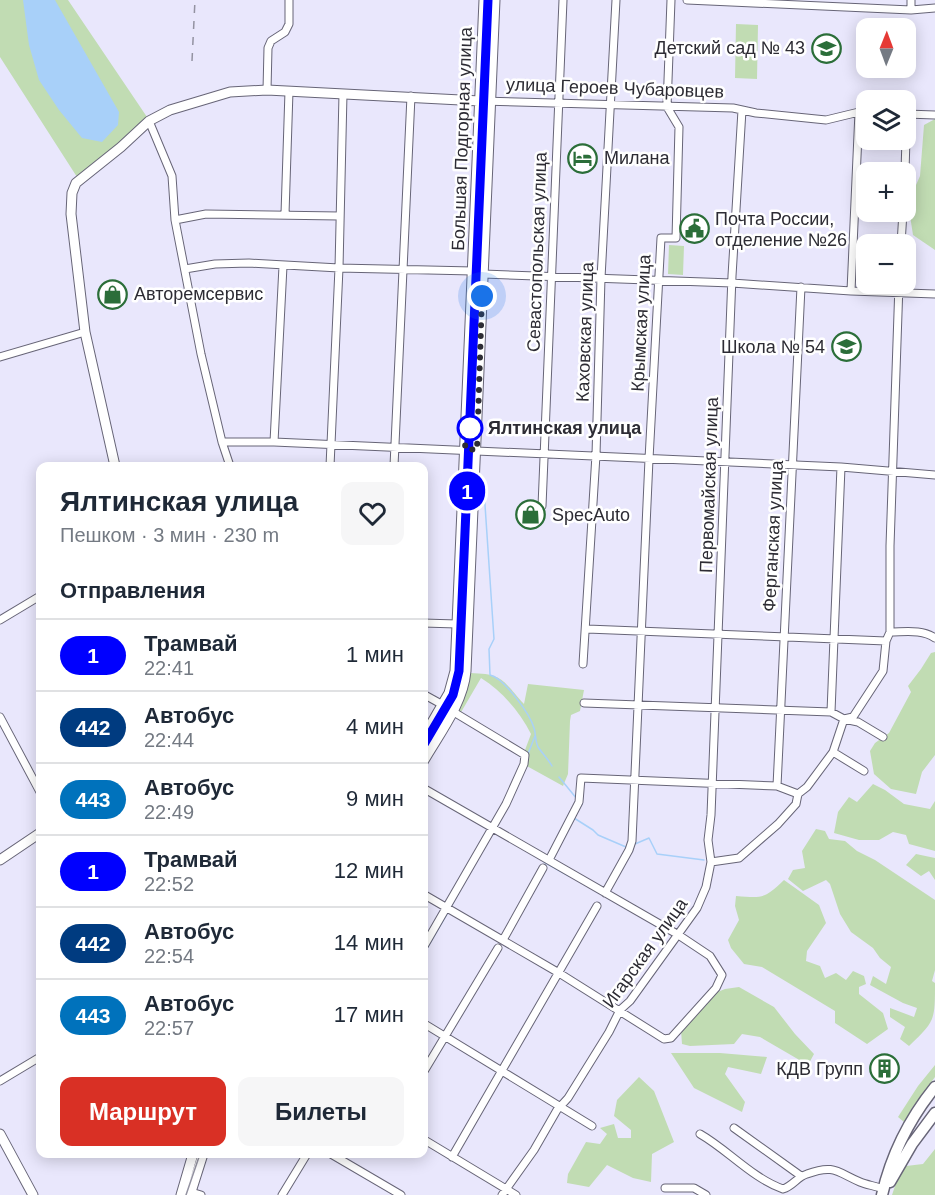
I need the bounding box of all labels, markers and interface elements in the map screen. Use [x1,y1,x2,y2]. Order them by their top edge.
north arrow [856,18,916,78]
map controls [856,18,916,294]
street label: Большая Подгорная улица [448,26,476,251]
school or university icon: Детский сад № 43 [810,32,842,64]
place label: Детский сад № 43 [655,38,805,58]
street label: улица Героев Чубаровцев [506,74,724,102]
button: layers [856,90,916,150]
hotel icon: Милана [567,142,599,174]
place label: Милана [604,148,671,168]
street label: Севастопольская улица [524,151,551,352]
button: + [856,162,916,222]
place label: Почта России, отделение №26 [715,209,847,250]
public building icon: Почта России, отделение №26 [678,213,710,245]
button: − [856,234,916,294]
street label: Крымская улица [627,253,655,392]
street label: Каховская улица [573,261,597,402]
shop icon: Авторемсервис [97,278,129,310]
your location [467,281,497,311]
place label: Авторемсервис [134,284,263,304]
school or university icon: Школа № 54 [830,331,862,363]
place label: Школа № 54 [721,337,825,357]
street label: Первомайская улица [696,396,722,573]
marker: Ялтинская улица [457,415,483,441]
place label: Ялтинская улица [488,418,642,438]
street label: Ферганская улица [759,459,787,612]
line badge: 1 [448,472,486,510]
text: 1 [461,480,473,503]
button: heart [341,482,404,545]
text: Ялтинская улица [60,486,298,517]
shop icon: SpecAuto [515,499,547,531]
place label: SpecAuto [552,505,630,525]
text: Пешком · 3 мин · 230 m [60,524,279,546]
text: Отправления [60,578,206,603]
text: Трамвай [144,631,238,656]
text: 1 мин [346,642,404,667]
text: 1 [87,644,99,667]
text: 22:41 [144,657,194,679]
text: Автобус [144,703,234,728]
text: 4 мин [346,714,404,739]
text: 442 [75,716,111,739]
text: 22:44 [144,729,194,751]
text: Автобус [144,775,234,800]
text: 9 мин [346,786,404,811]
text: 443 [75,788,111,811]
text: 22:49 [144,801,194,823]
text: Трамвай [144,847,238,872]
text: 12 мин [334,858,404,883]
text: 1 [87,860,99,883]
text: 22:52 [144,873,194,895]
street label: Игарская улица [599,893,692,1012]
text: Автобус [144,919,234,944]
text: 14 мин [334,930,404,955]
text: 442 [75,932,111,955]
text: 22:54 [144,945,194,967]
text: Автобус [144,991,234,1016]
text: 17 мин [334,1002,404,1027]
text: 443 [75,1004,111,1027]
text: 22:57 [144,1017,194,1039]
building icon: КДВ Групп [868,1053,900,1085]
place label: КДВ Групп [776,1059,863,1079]
button: Маршрут [60,1077,226,1146]
button: Билеты [238,1077,404,1146]

